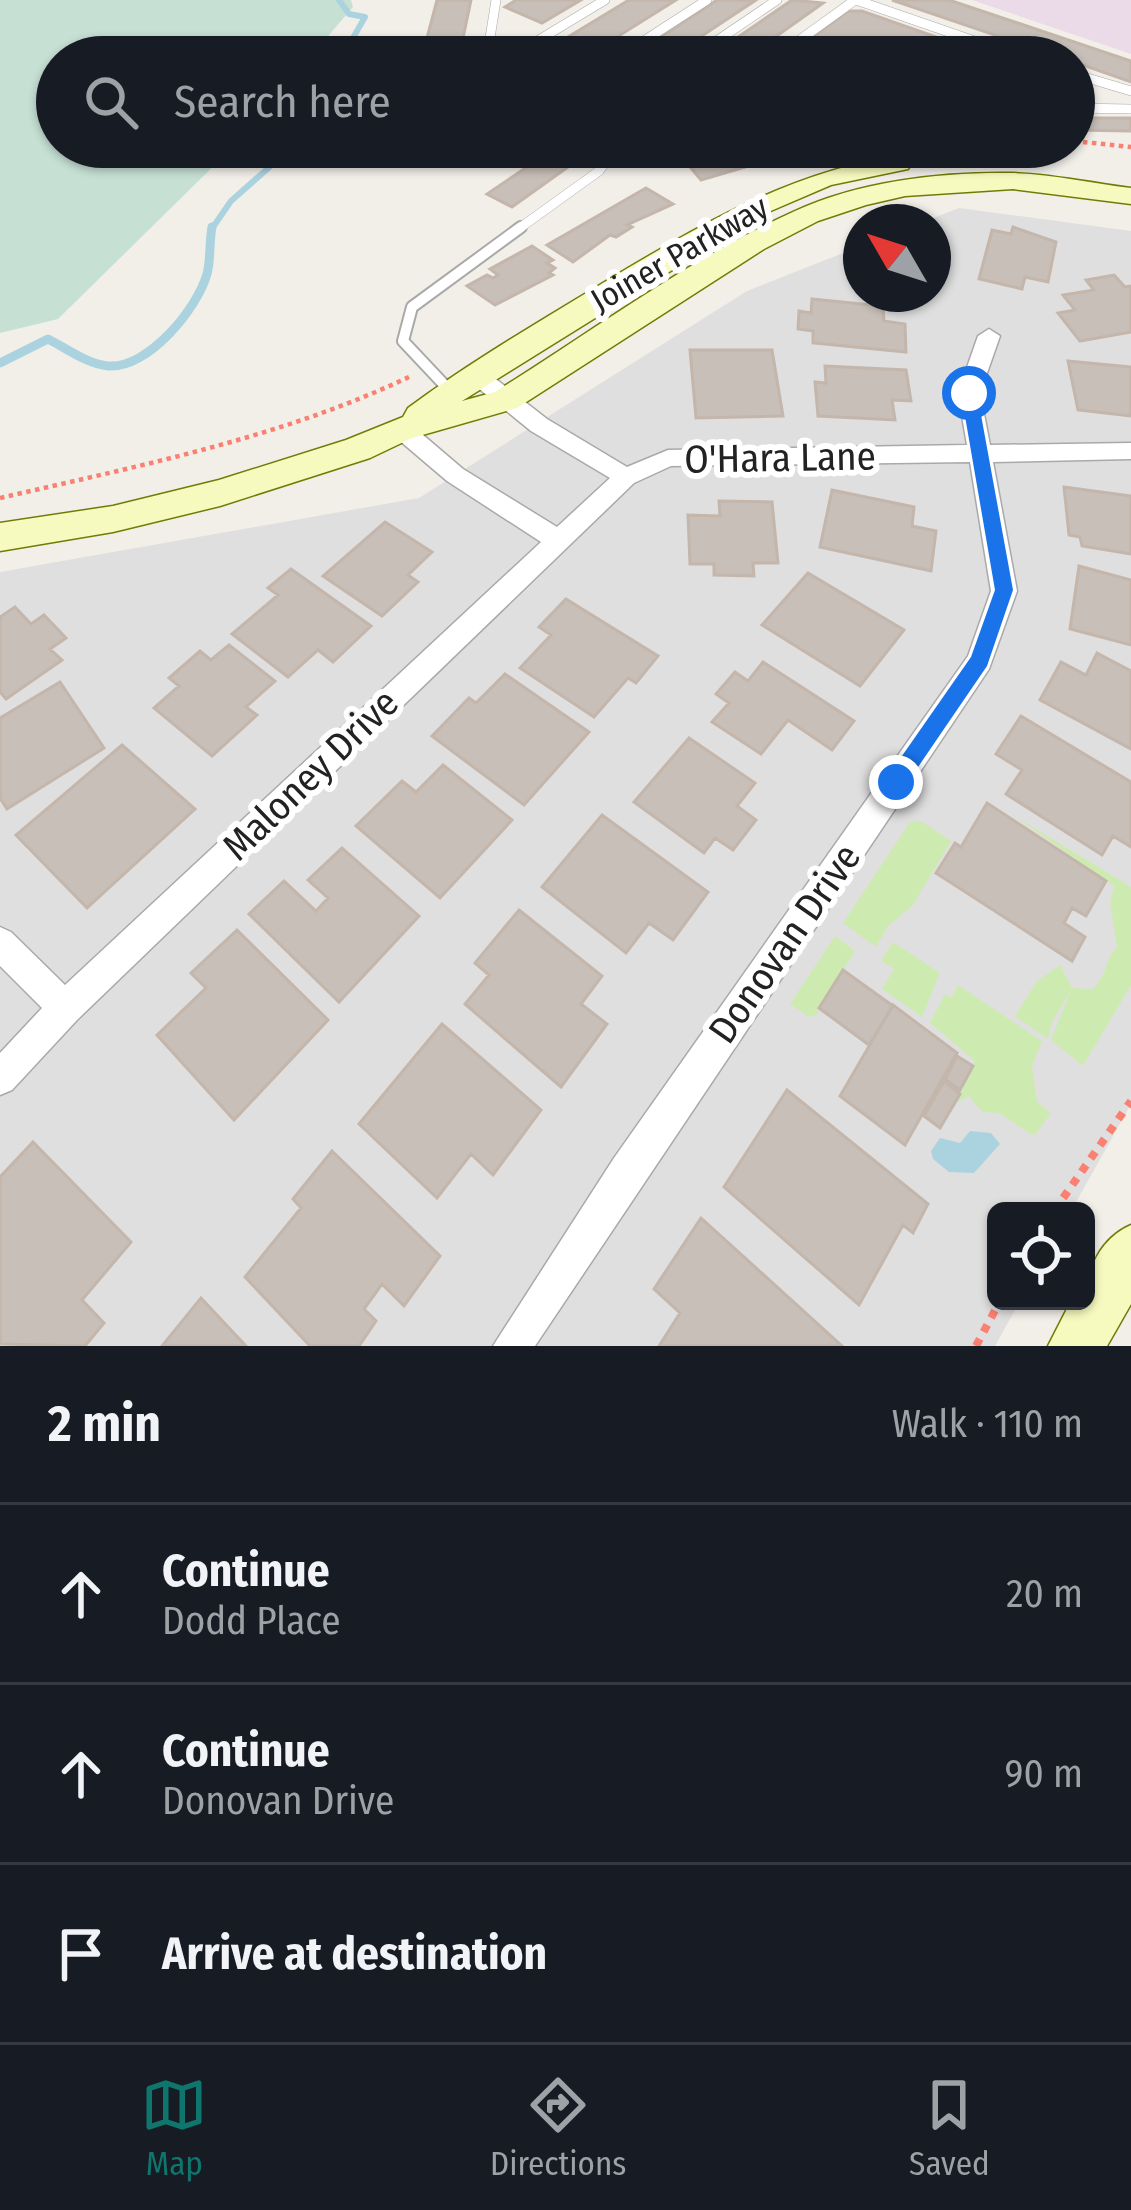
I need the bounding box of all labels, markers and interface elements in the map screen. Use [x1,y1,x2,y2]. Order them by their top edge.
search box [36,36,1095,168]
icon: search [78,69,144,135]
text: Search here [174,75,391,129]
street label: Joiner Parkway [584,187,775,321]
north arrow [843,204,951,312]
route start [942,366,996,420]
street label: O'Hara Lane [684,433,876,483]
street label: Maloney Drive [213,680,408,870]
route end [869,755,923,809]
street label: Donovan Drive [699,835,870,1052]
map controls [987,1202,1095,1310]
button: locate [987,1202,1095,1310]
text: 2 min [48,1393,161,1455]
text: Walk · 110 m [892,1401,1083,1447]
text: Continue [162,1544,330,1598]
icon: ahead [48,1561,114,1627]
text: 20 m [1006,1571,1083,1617]
text: Dodd Place [162,1598,341,1644]
text: Continue [162,1724,330,1778]
icon: ahead [48,1741,114,1807]
text: 90 m [1005,1751,1083,1797]
text: Donovan Drive [162,1778,394,1824]
icon: arrive [48,1921,114,1987]
text: Arrive at destination [162,1927,547,1981]
tab: Map [141,2072,207,2184]
tab: Directions [490,2072,626,2184]
tab: Saved [909,2072,990,2184]

